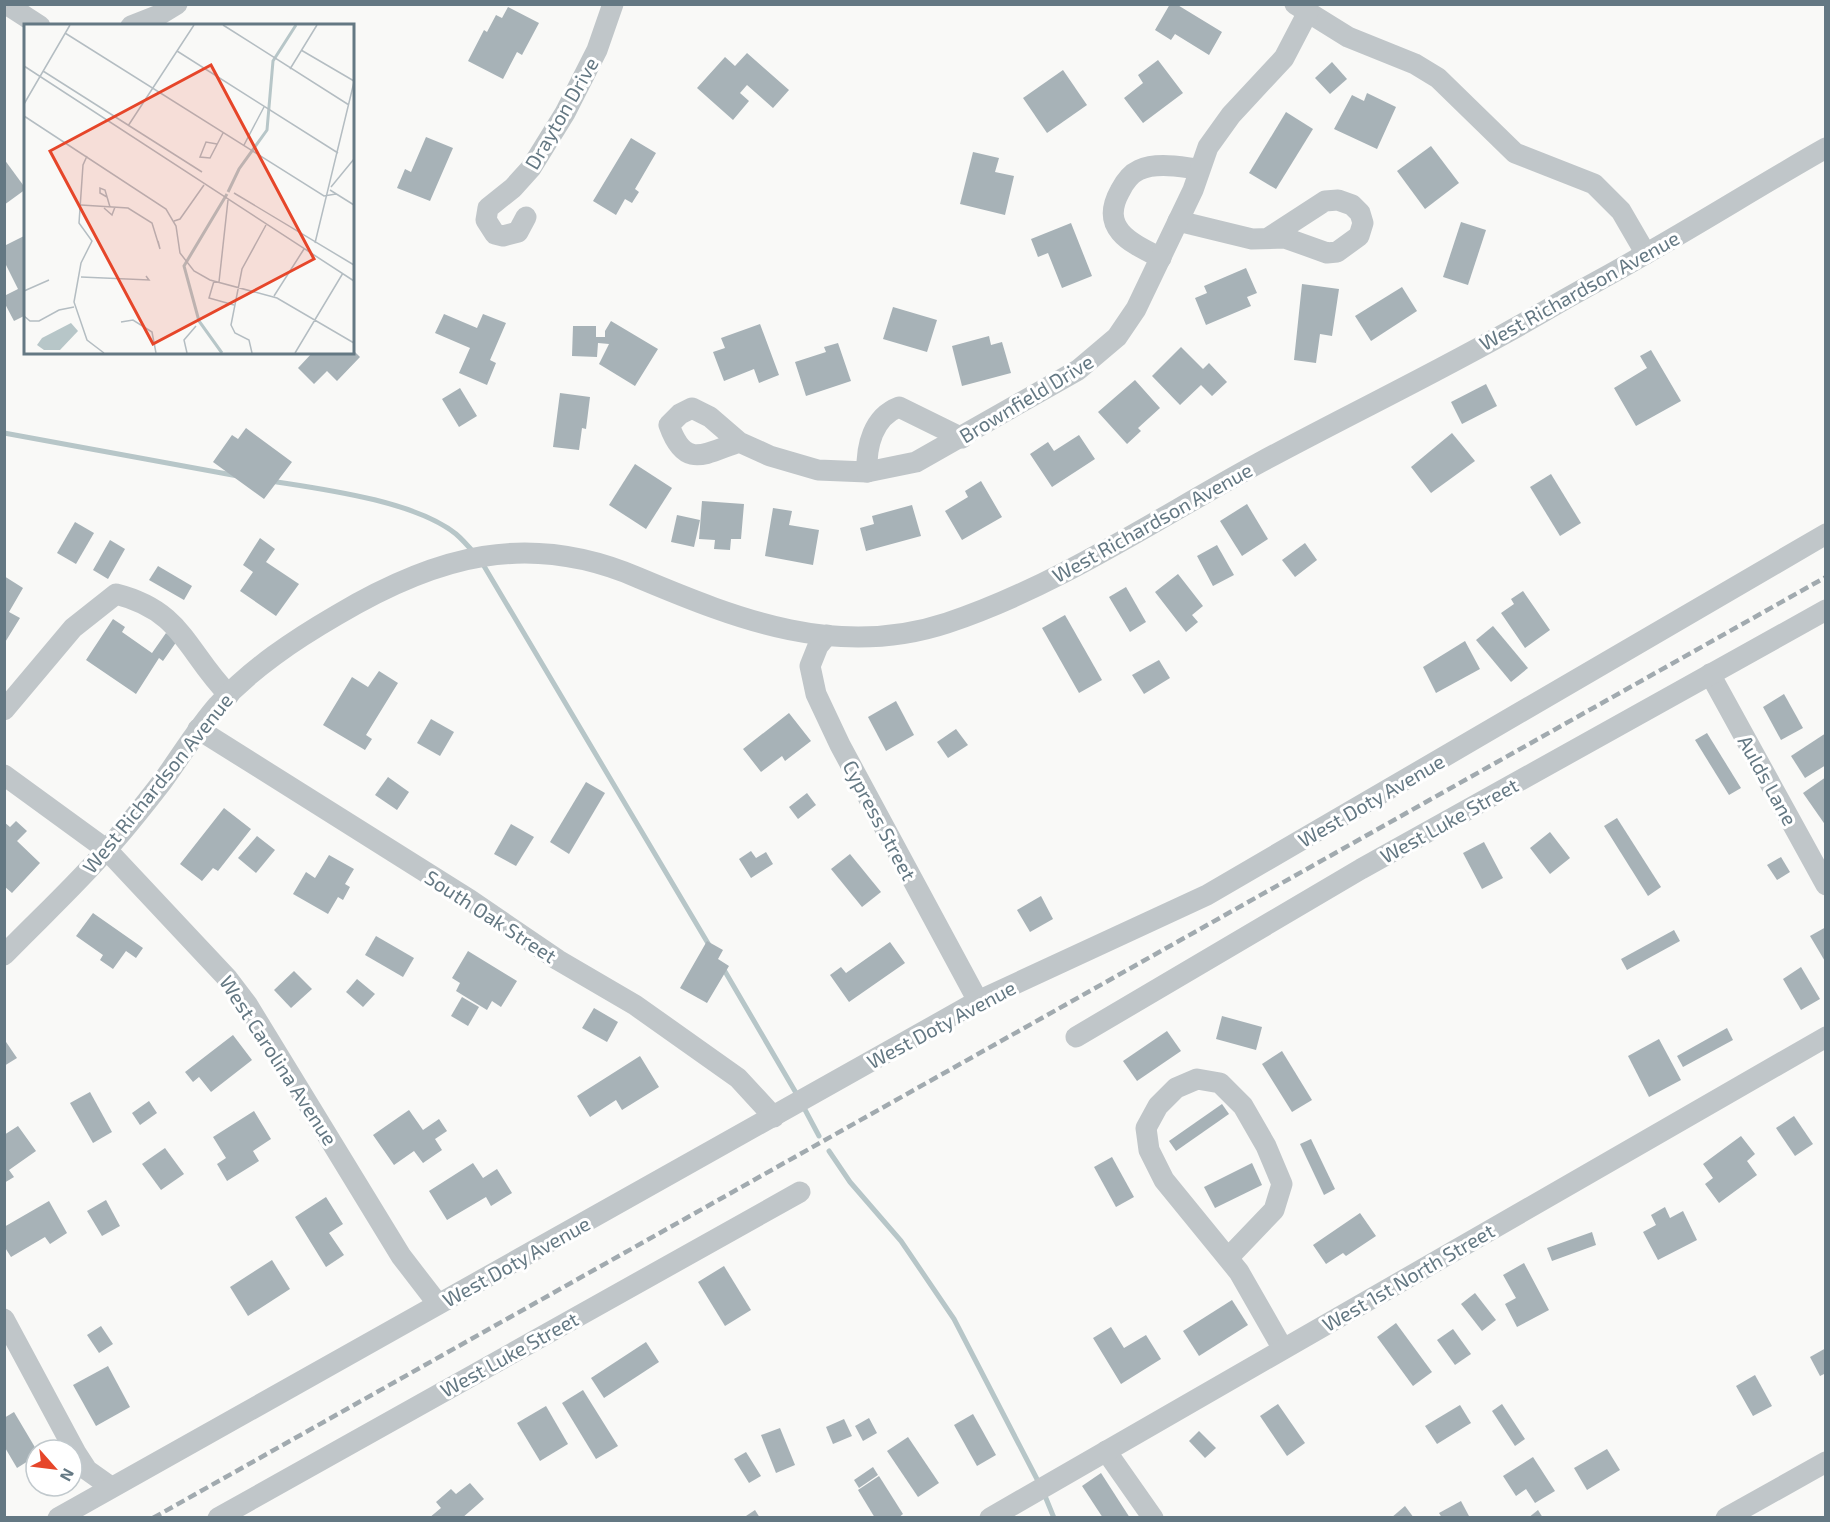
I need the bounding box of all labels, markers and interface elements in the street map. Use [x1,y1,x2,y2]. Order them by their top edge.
inset map [24,24,354,354]
street label: Drayton Drive [519,53,603,173]
street label: West Richardson Avenue [1475,225,1683,355]
street label: Brownfield Drive [955,349,1097,447]
street label: West Richardson Avenue [1048,457,1256,587]
street label: West Richardson Avenue [77,688,237,878]
street label: Aulds Lane [1733,731,1803,829]
street label: West Doty Avenue [1294,748,1448,852]
street label: Cypress Street [838,756,922,884]
street label: West Luke Street [1376,772,1522,868]
street label: South Oak Street [421,865,562,968]
street label: West Carolina Avenue [215,971,343,1149]
street label: West Doty Avenue [863,975,1019,1073]
street label: West Doty Avenue [438,1211,594,1311]
street label: West 1st North Street [1318,1218,1499,1336]
street label: West Luke Street [436,1306,582,1402]
north arrow [24,1438,84,1498]
text: N [57,1466,79,1485]

